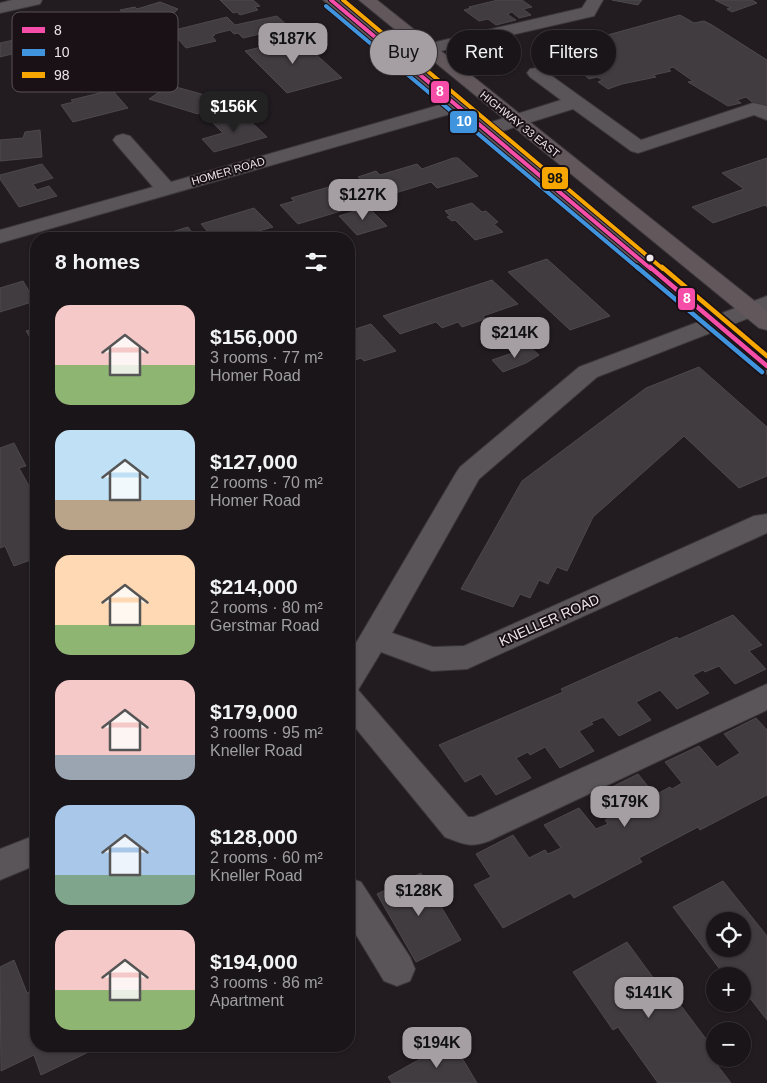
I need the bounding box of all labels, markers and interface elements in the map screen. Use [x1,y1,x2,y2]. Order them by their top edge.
legend [12,12,178,92]
text: 8 [54,22,62,38]
pin: $187K [258,22,328,65]
text: $187K [269,30,317,47]
chip: Buy [370,30,437,75]
chip: Rent [447,30,521,75]
chip: Filters [531,30,616,75]
text: 10 [54,44,70,60]
text: 98 [54,67,70,83]
line badge: 8 [430,80,450,104]
text: 8 [436,83,444,99]
street label: HIGHWAY 33 EAST [478,88,562,160]
pin: $156K [199,90,269,133]
text: $156K [210,98,258,115]
line badge: 10 [449,110,478,134]
text: 10 [456,113,472,129]
street label: HOMER ROAD [190,155,266,187]
line badge: 98 [541,166,569,190]
text: 98 [547,170,563,186]
pin: $127K [328,178,398,221]
text: $127K [339,186,387,203]
icon: filters [302,248,330,276]
text: 8 homes [55,250,140,273]
unlabelled marker [645,253,655,263]
line badge: 8 [677,287,696,311]
text: 8 [683,290,691,306]
pin: $214K [480,316,550,359]
text: $214K [491,324,539,341]
icon: home [95,325,155,385]
text: $156,000 [210,325,298,348]
text: 3 rooms · 77 m² [210,349,323,366]
text: Homer Road [210,367,301,384]
icon: home [95,450,155,510]
text: $127,000 [210,450,298,473]
text: 2 rooms · 70 m² [210,474,323,491]
text: Homer Road [210,492,301,509]
icon: home [95,575,155,635]
text: $214,000 [210,575,298,598]
street label: KNELLER ROAD [496,591,602,649]
text: 2 rooms · 80 m² [210,599,323,616]
text: Gerstmar Road [210,617,319,634]
icon: home [95,700,155,760]
text: $179,000 [210,700,298,723]
text: 3 rooms · 95 m² [210,724,323,741]
text: Kneller Road [210,742,303,759]
pin: $179K [590,786,660,828]
text: $179K [601,793,649,810]
icon: home [95,825,155,885]
text: $128,000 [210,825,298,848]
text: 2 rooms · 60 m² [210,849,323,866]
text: Kneller Road [210,867,303,884]
pin: $128K [384,874,454,917]
text: $128K [395,882,443,899]
map controls [706,912,751,1067]
button: locate [706,912,751,957]
icon: home [95,950,155,1010]
text: $194,000 [210,950,298,973]
button: + [706,967,751,1012]
text: 3 rooms · 86 m² [210,974,323,991]
pin: $141K [614,976,684,1019]
text: $141K [625,984,673,1001]
text: Apartment [210,992,284,1009]
button: − [706,1022,751,1067]
pin: $194K [402,1026,472,1069]
text: $194K [413,1034,461,1051]

